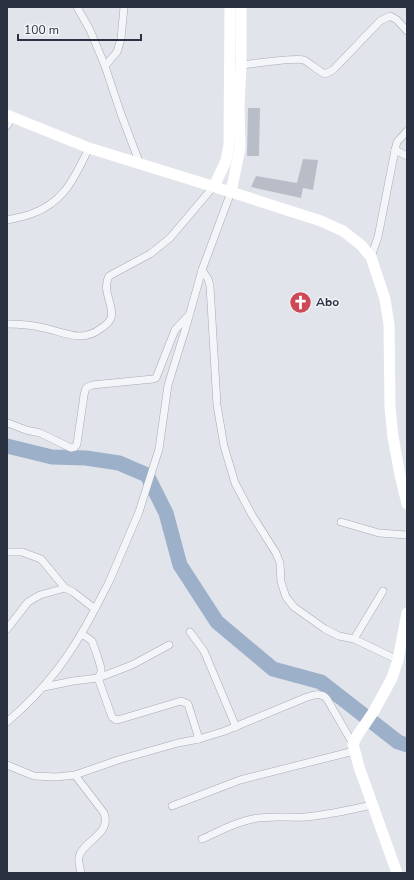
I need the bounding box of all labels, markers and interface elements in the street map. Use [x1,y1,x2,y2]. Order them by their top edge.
scale bar [18,16,141,42]
text: 100 m [24,22,59,38]
church icon: Abo [287,289,313,315]
place label: Abo [316,294,339,310]

